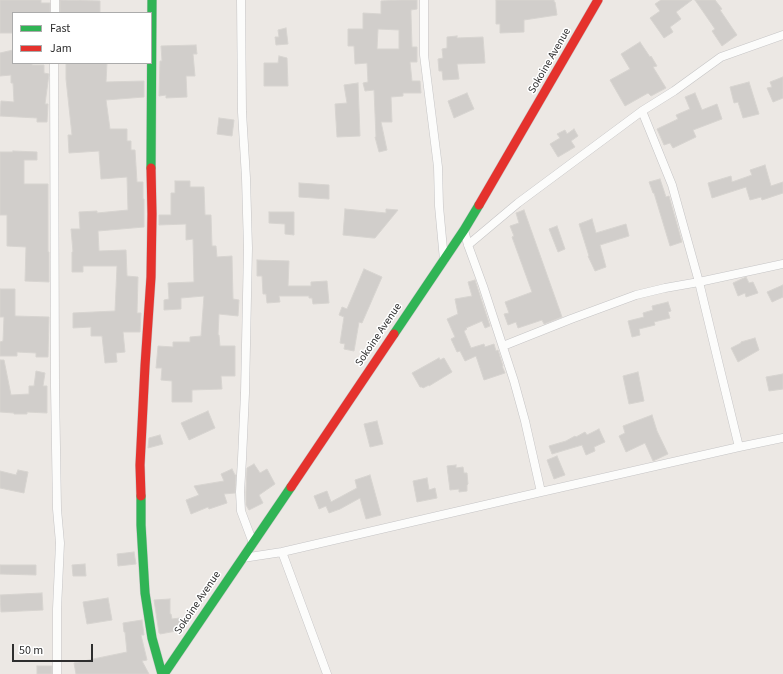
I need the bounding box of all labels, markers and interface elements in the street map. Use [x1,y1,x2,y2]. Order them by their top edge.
legend [12,12,152,64]
text: Fast [50,20,70,37]
street label: Sokoine Avenue [526,26,574,96]
text: Jam [50,40,72,57]
street label: Sokoine Avenue [353,301,405,369]
street label: Sokoine Avenue [172,569,224,637]
scale bar [14,636,95,662]
text: 50 m [19,642,43,659]

